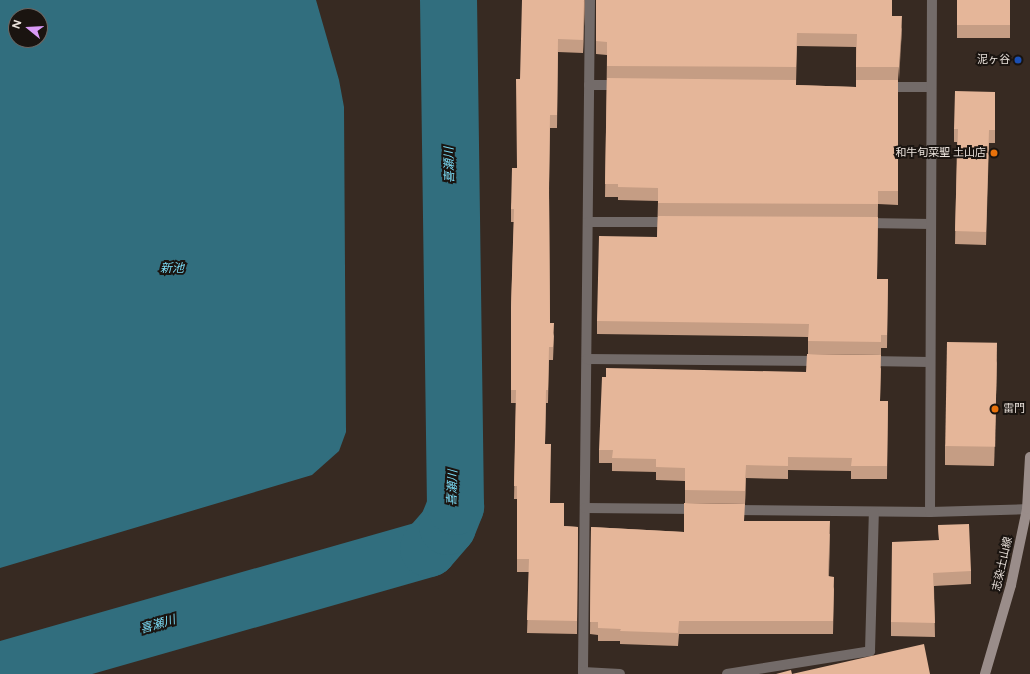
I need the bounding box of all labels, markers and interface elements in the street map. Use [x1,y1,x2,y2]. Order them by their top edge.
north arrow [8,8,48,48]
text: N [10,18,25,31]
place label: 泥ヶ谷 [977,53,1010,67]
marker: 泥ヶ谷 [1013,55,1023,65]
place label: 和牛旬菜聖 土山店 [895,146,986,160]
water label: 喜瀬川 [442,147,458,183]
marker: 和牛旬菜聖 土山店 [989,148,999,158]
water label: 新池 [160,262,184,276]
place label: 雷門 [1003,402,1025,416]
marker: 雷門 [990,404,1000,414]
water label: 喜瀬川 [445,470,461,506]
street label: 志染土山線 [990,536,1016,592]
water label: 喜瀬川 [139,613,177,637]

